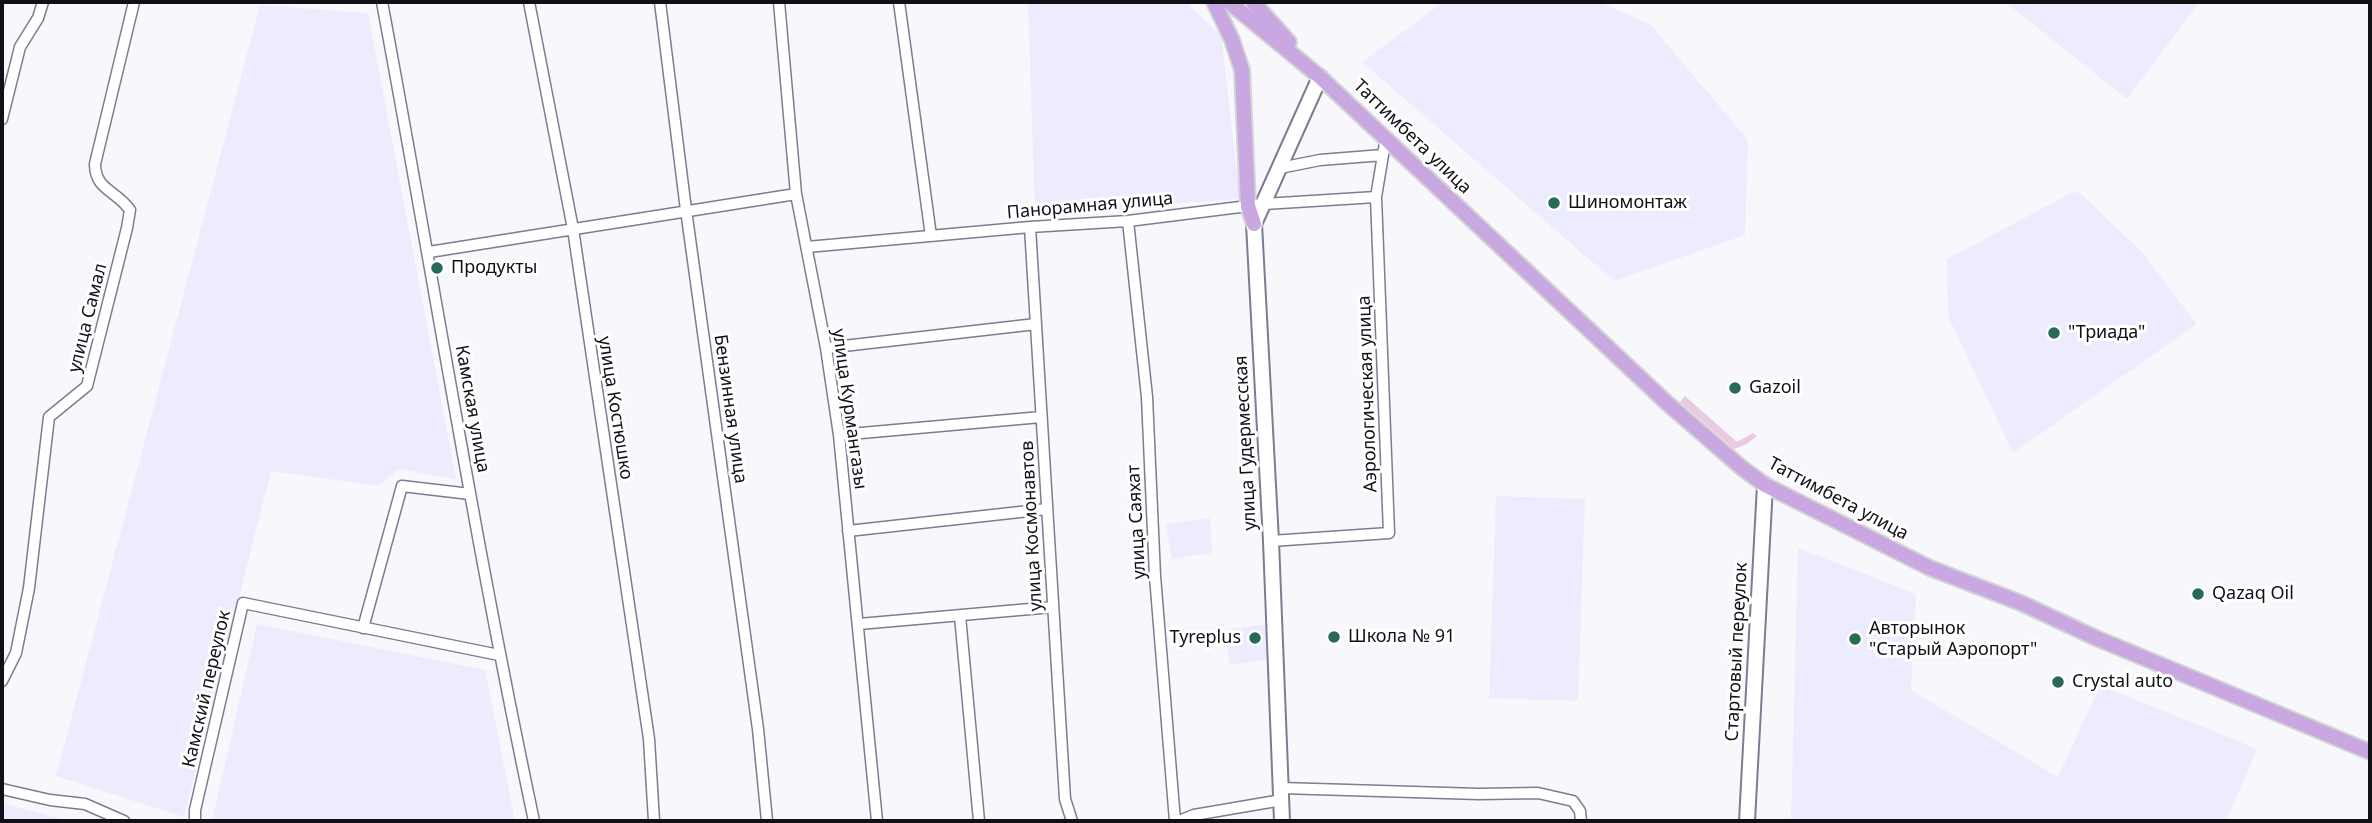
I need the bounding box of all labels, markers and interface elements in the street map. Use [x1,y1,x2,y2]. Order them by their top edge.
street label: Таттимбета улица [1349,75,1475,199]
street label: Панорамная улица [1006,188,1174,224]
place label: Шиномонтаж [1568,192,1687,214]
marker: Шиномонтаж [1546,195,1562,211]
place label: Продукты [451,257,537,279]
marker: Продукты [429,260,445,276]
street label: улица Самал [64,261,112,375]
street label: Аэрологическая улица [1354,295,1382,493]
place label: "Триада" [2068,322,2145,344]
marker: "Триада" [2046,325,2062,341]
street label: улица Курмангазы [827,327,871,491]
street label: Бензинная улица [709,333,751,485]
street label: улица Костюшко [593,335,637,481]
street label: Камская улица [450,344,494,474]
street label: улица Гудермесская [1231,355,1261,531]
place label: Gazoil [1749,377,1801,399]
marker: Gazoil [1727,380,1743,396]
street label: улица Космонавтов [1017,440,1047,612]
street label: Таттимбета улица [1764,453,1912,545]
street label: улица Саяхат [1123,464,1151,580]
street label: Стартовый переулок [1722,562,1752,742]
place label: Qazaq Oil [2212,583,2294,605]
marker: Qazaq Oil [2190,586,2206,602]
street label: Камский переулок [178,608,236,770]
place label: Авторынок "Старый Аэропорт" [1869,618,2037,660]
place label: Школа № 91 [1348,626,1455,648]
place label: Tyreplus [1169,627,1241,649]
marker: Школа № 91 [1326,629,1342,645]
marker: Tyreplus [1247,630,1263,646]
marker: Авторынок "Старый Аэропорт" [1847,631,1863,647]
place label: Crystal auto [2072,671,2173,693]
marker: Crystal auto [2050,674,2066,690]

